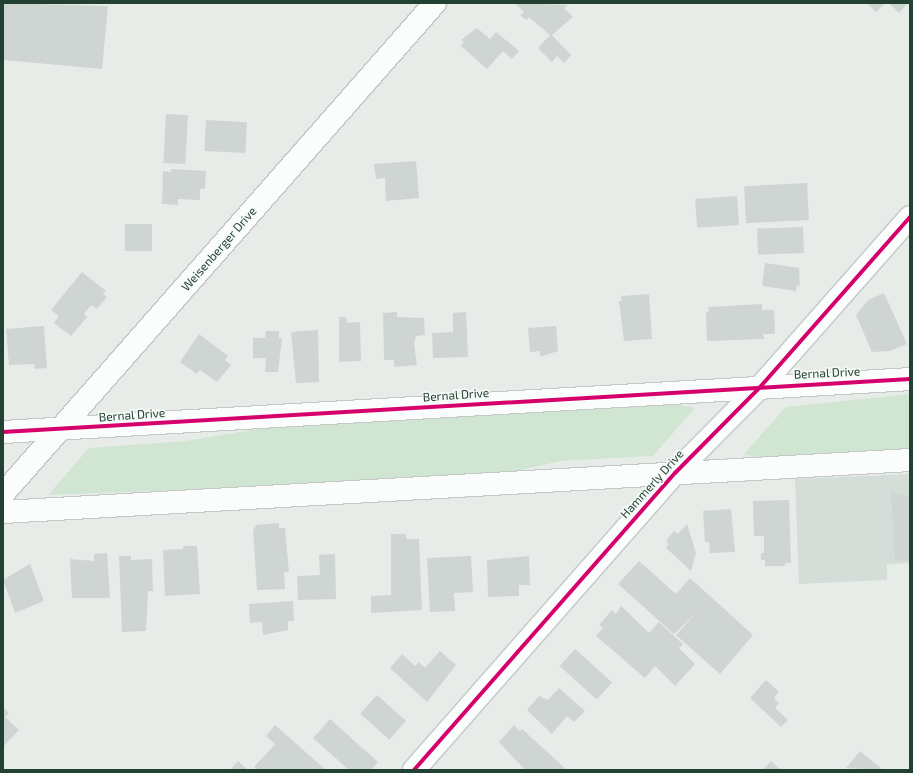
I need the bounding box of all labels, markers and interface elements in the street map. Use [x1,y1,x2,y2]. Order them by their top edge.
street label: Weisenberger Drive [178,204,260,294]
street label: Bernal Drive [793,364,861,382]
street label: Bernal Drive [422,385,490,405]
street label: Bernal Drive [98,405,166,425]
street label: Hammerly Drive [617,447,687,521]

